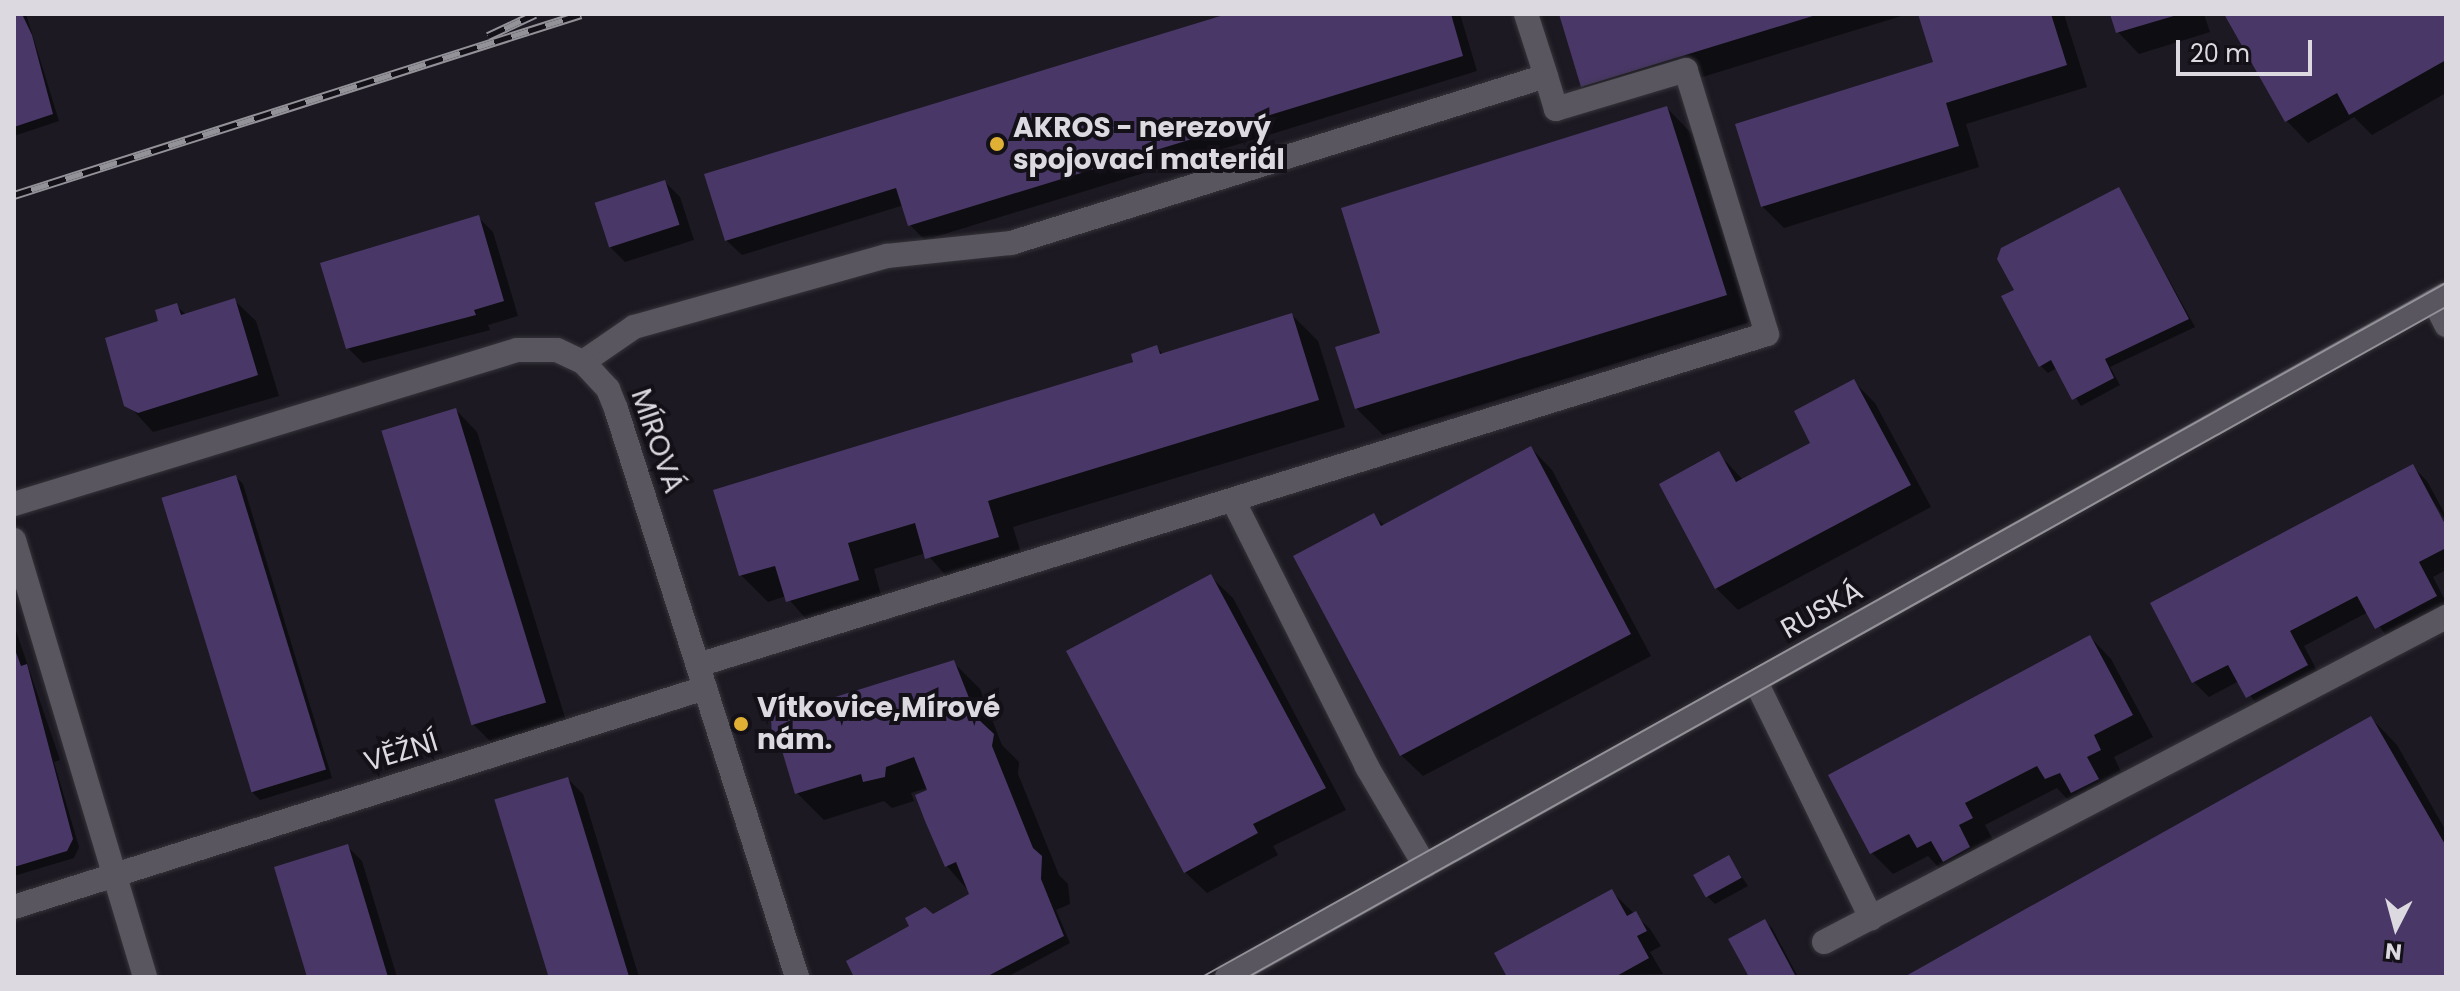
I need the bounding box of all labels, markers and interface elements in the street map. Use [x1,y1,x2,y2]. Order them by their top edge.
scale bar [2180,24,2316,74]
text: 20 m [2190,37,2250,70]
place label: AKROS - nerezový spojovací materiál [1013,111,1285,177]
marker: AKROS - nerezový spojovací materiál [988,135,1006,153]
street label: MÍROVÁ [624,385,690,497]
street label: RUSKÁ [1775,574,1869,646]
place label: Vítkovice,Mírové nám. [757,691,1000,757]
marker: Vítkovice,Mírové nám. [732,715,750,733]
street label: VĚŽNÍ [360,725,442,779]
north arrow [2356,887,2436,967]
text: N [2384,935,2403,968]

